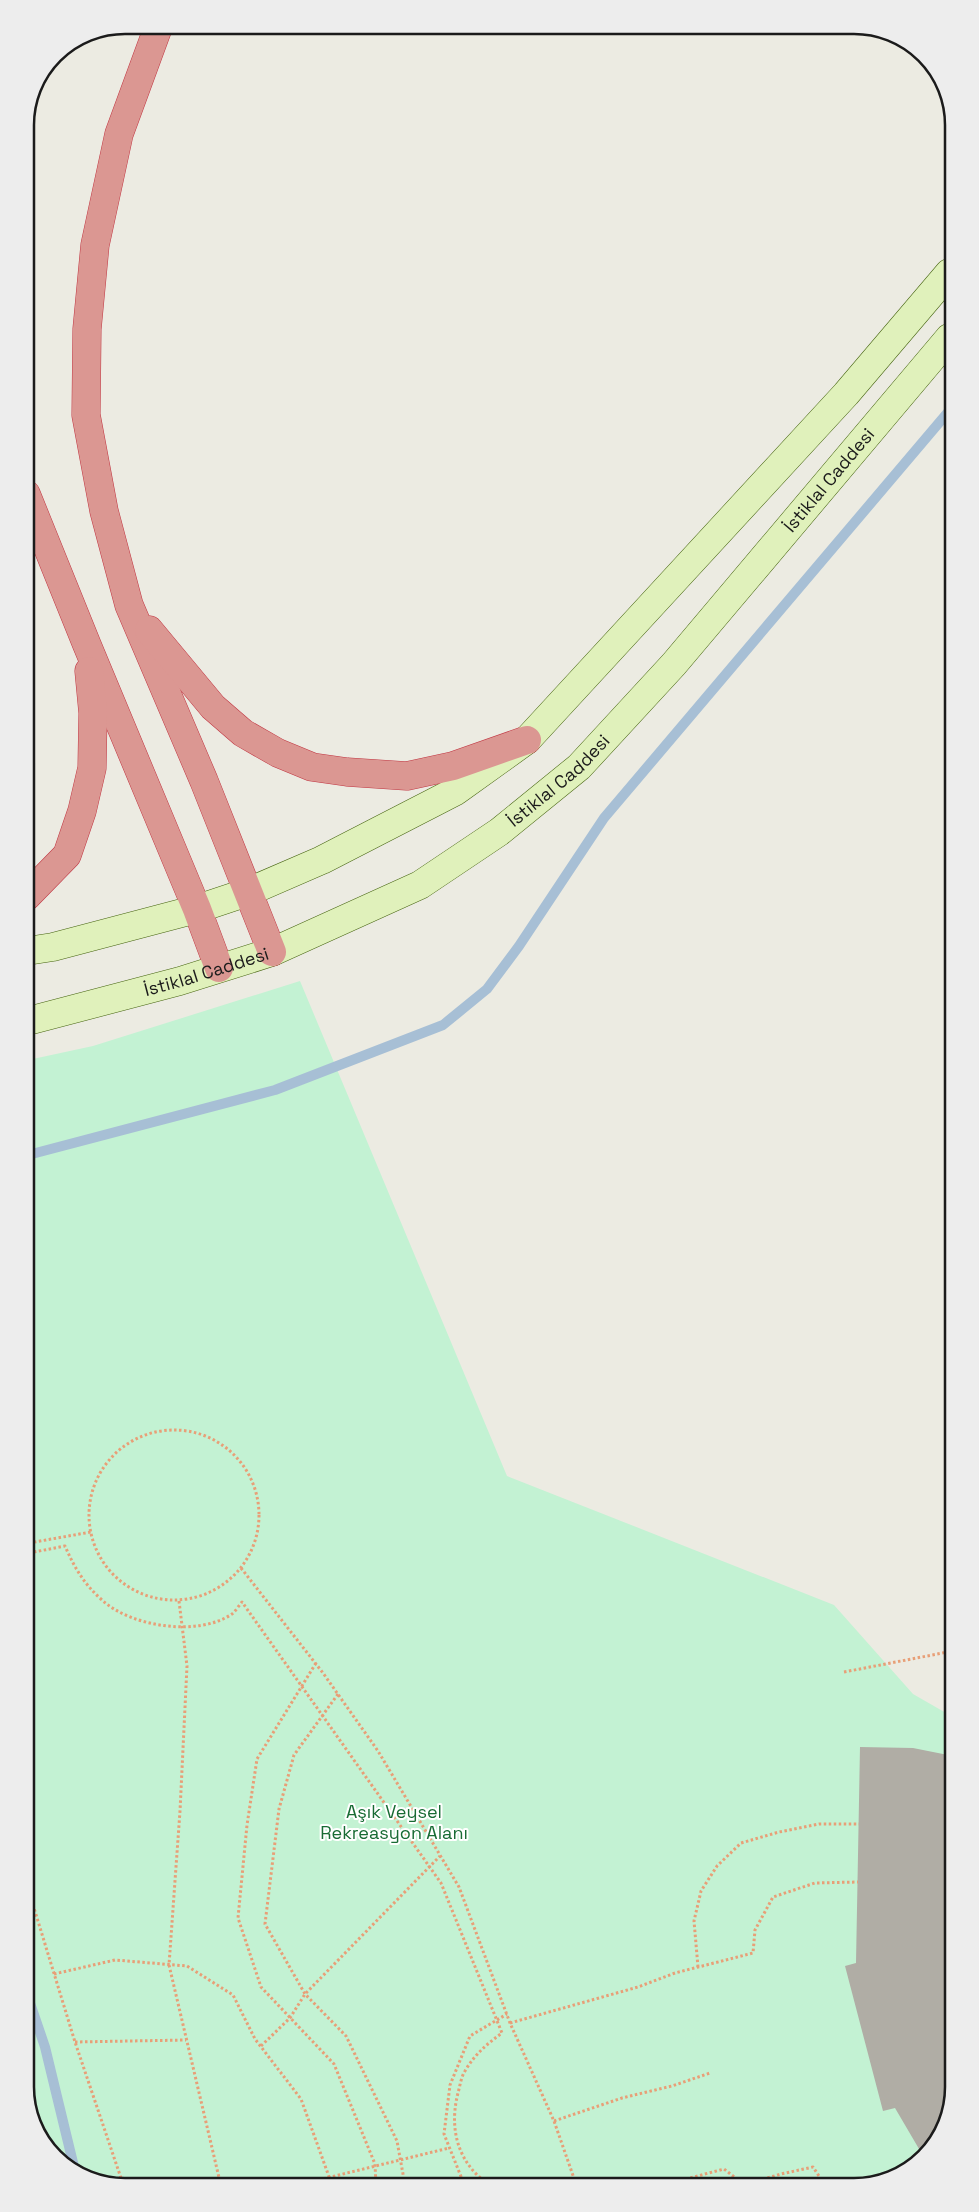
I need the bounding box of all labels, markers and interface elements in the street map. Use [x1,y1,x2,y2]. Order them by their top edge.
street label: İstiklal Caddesi [778,423,879,537]
street label: İstiklal Caddesi [502,729,614,832]
street label: İstiklal Caddesi [141,942,272,1001]
park label: Aşık Veysel Rekreasyon Alanı [320,1800,468,1844]

